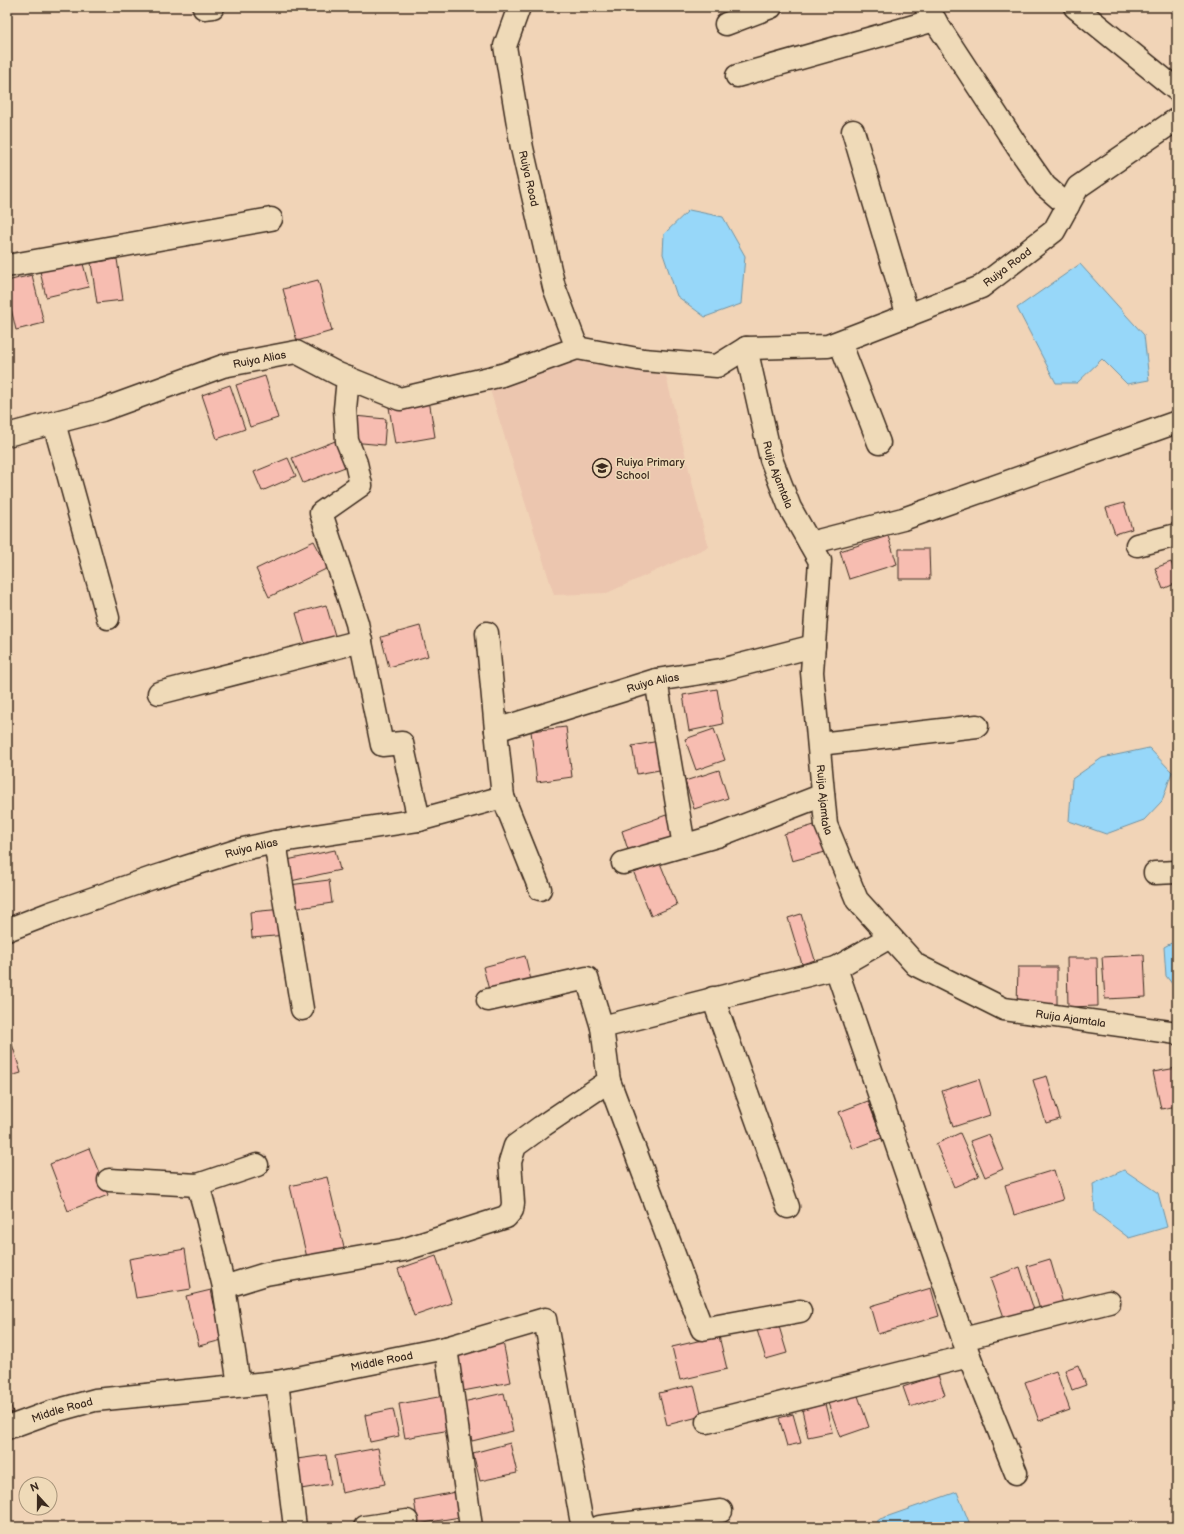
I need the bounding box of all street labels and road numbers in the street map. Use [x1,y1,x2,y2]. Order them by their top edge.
street label: Ruiya Road [516,149,541,208]
street label: Ruiya Road [981,245,1034,290]
street label: Ruiya Alias [232,348,288,371]
street label: Ruija Ajamtala [760,440,796,510]
street label: Ruiya Alias [625,670,681,696]
street label: Ruija Ajamtala [813,764,835,837]
street label: Ruiya Alias [223,835,280,861]
street label: Ruija Ajamtala [1035,1007,1107,1030]
street label: Middle Road [349,1349,414,1374]
street label: Middle Road [30,1395,94,1426]

